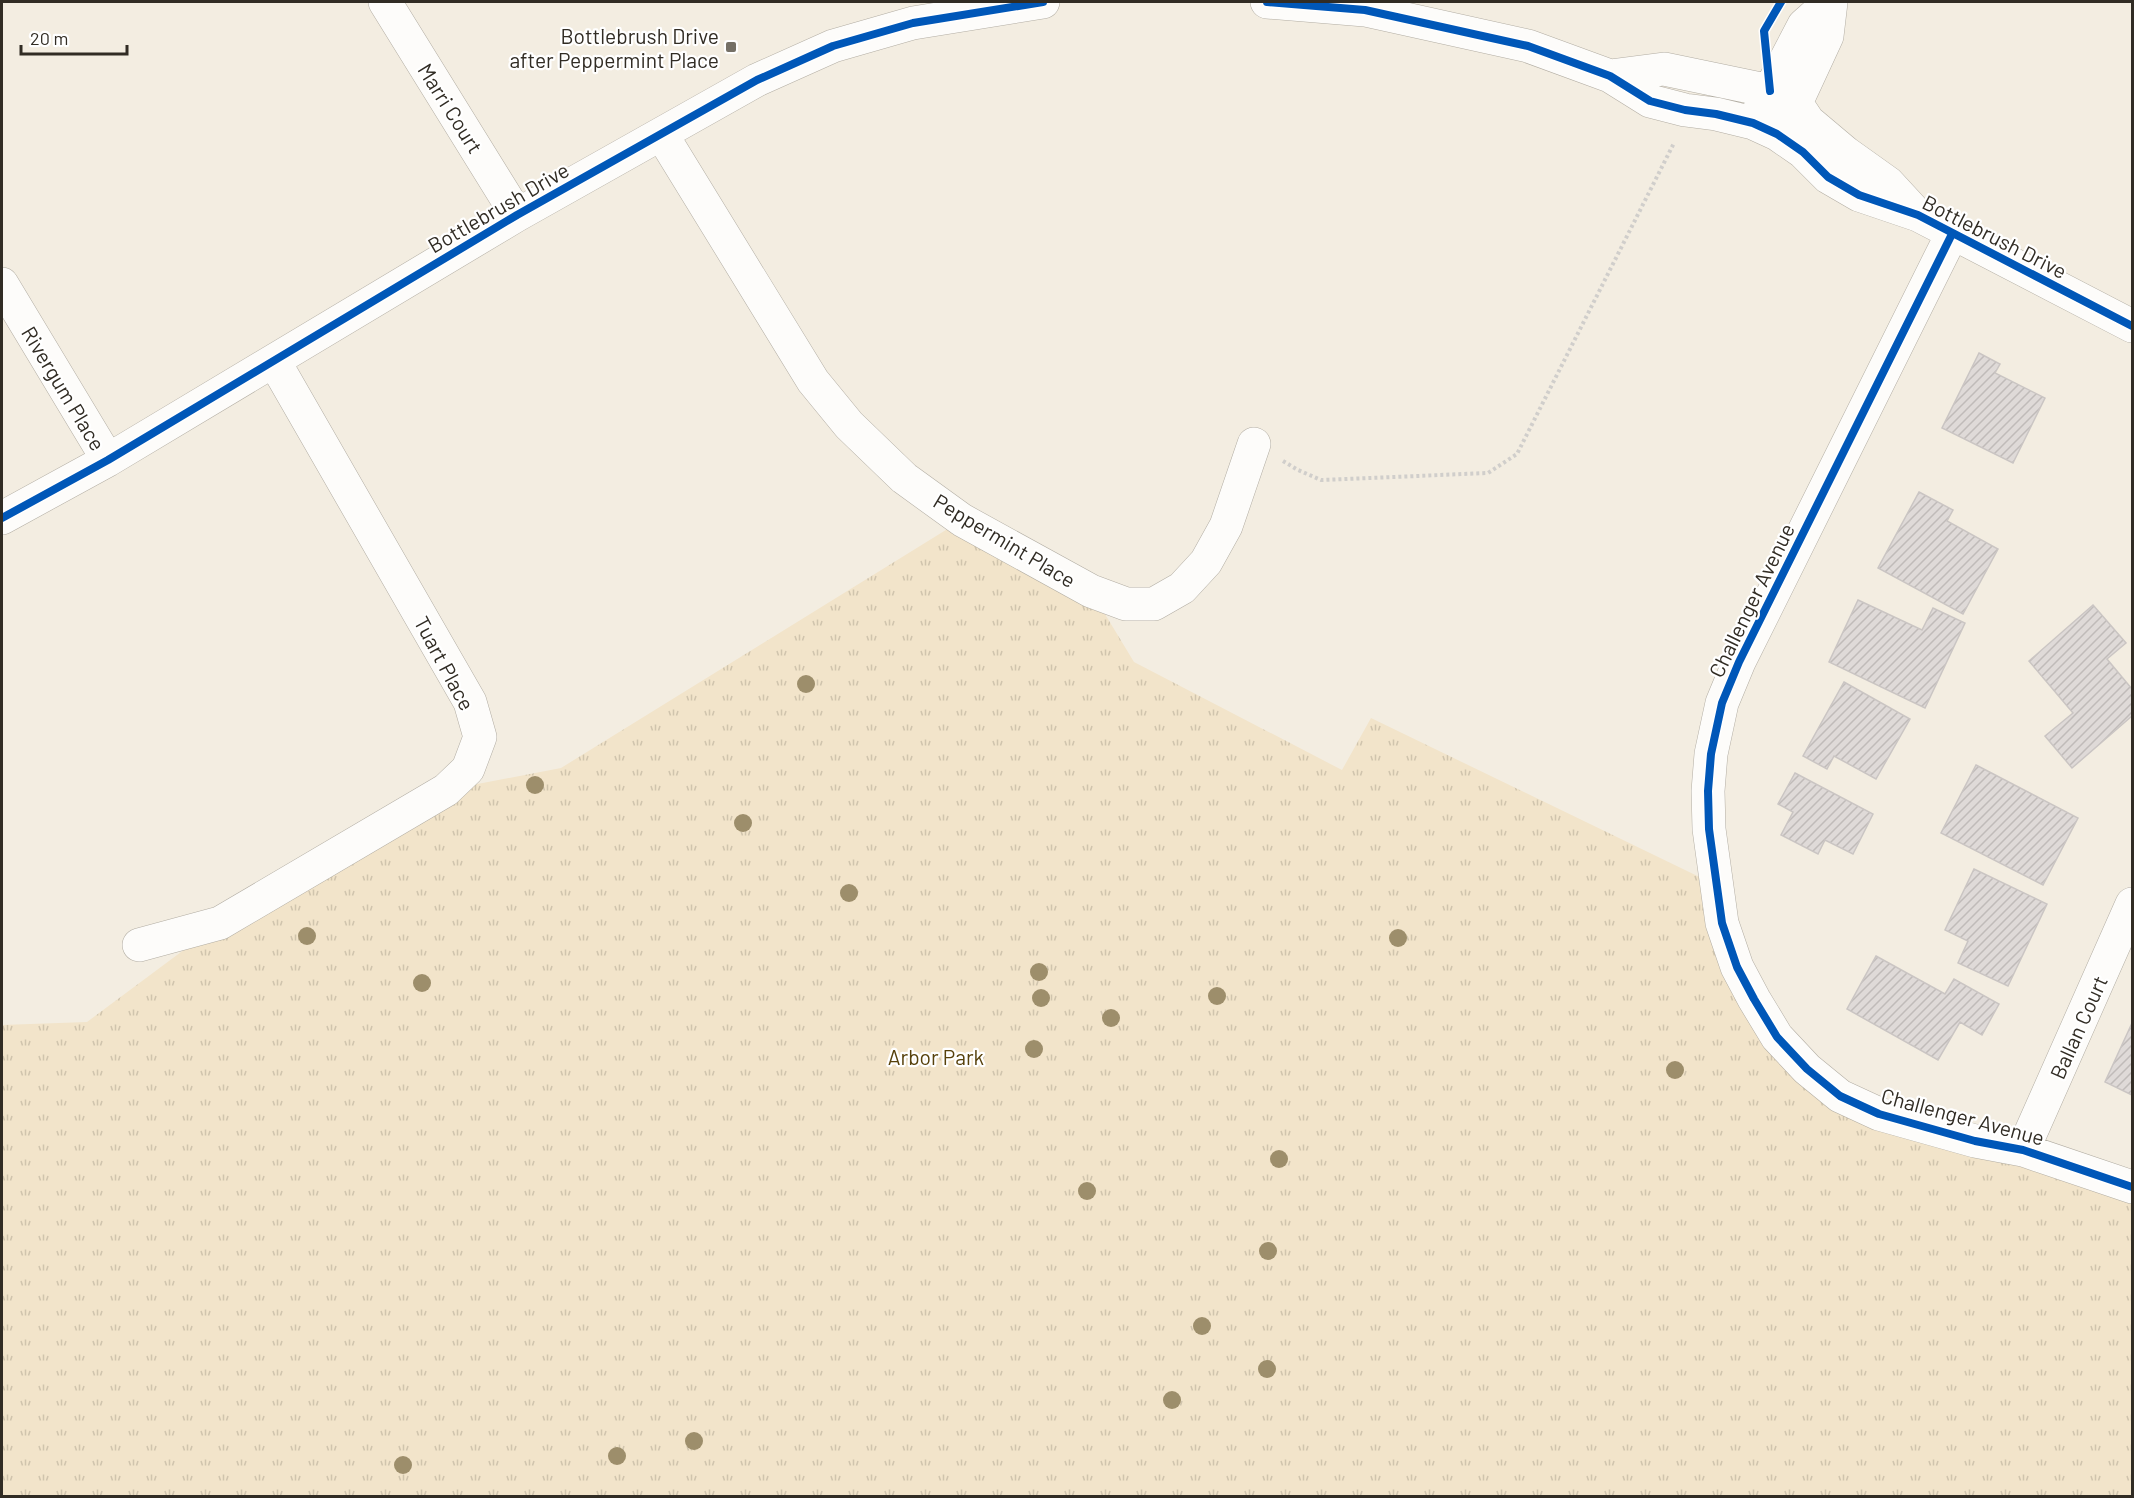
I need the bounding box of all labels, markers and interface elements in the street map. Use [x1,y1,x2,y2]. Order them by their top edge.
scale bar [21,18,128,56]
place label: Bottlebrush Drive after Peppermint Place [509,23,719,72]
text: 20 m [30,27,68,49]
marker: Bottlebrush Drive after Peppermint Place [724,40,738,54]
street label: Marri Court [413,58,489,158]
street label: Bottlebrush Drive [423,157,573,257]
street label: Bottlebrush Drive [1919,189,2071,283]
street label: Rivergum Place [17,321,111,455]
street label: Peppermint Place [930,488,1080,592]
street label: Challenger Avenue [1703,519,1799,681]
street label: Tuart Place [410,612,480,714]
street label: Ballan Court [2044,971,2112,1083]
park label: Arbor Park [888,1044,984,1069]
street label: Challenger Avenue [1879,1082,2047,1150]

